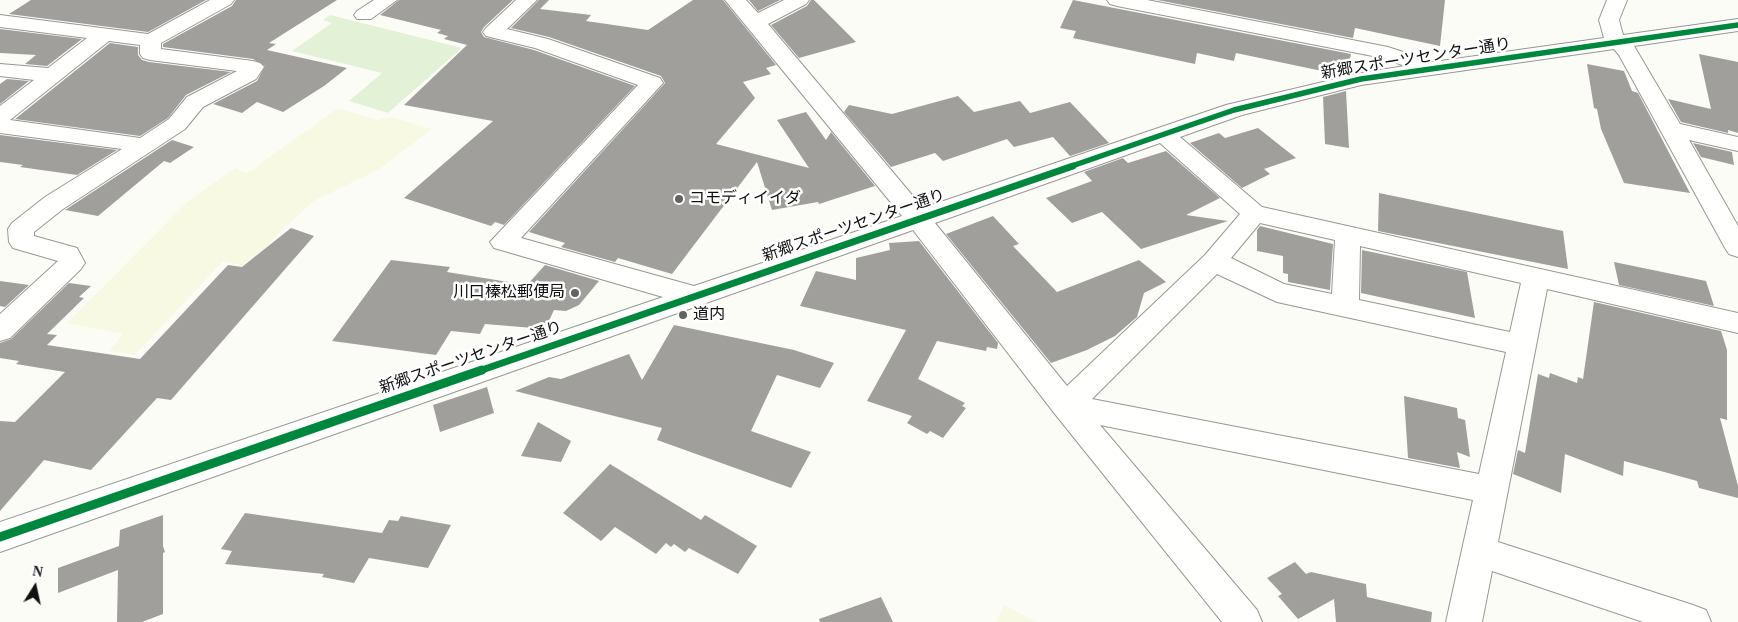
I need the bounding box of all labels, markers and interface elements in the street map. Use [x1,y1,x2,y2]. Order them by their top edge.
street label: 新郷スポーツセンター通り [1320,35,1512,83]
street label: 新郷スポーツセンター通り [760,186,948,266]
place label: コモディイイダ [689,189,801,209]
marker: コモディイイダ [673,193,685,205]
place label: 川口榛松郵便局 [453,283,565,303]
marker: 川口榛松郵便局 [569,287,581,299]
place label: 道内 [693,305,725,325]
marker: 道内 [677,309,689,321]
street label: 新郷スポーツセンター通り [377,318,565,398]
north arrow [10,562,60,612]
text: N [31,563,44,580]

